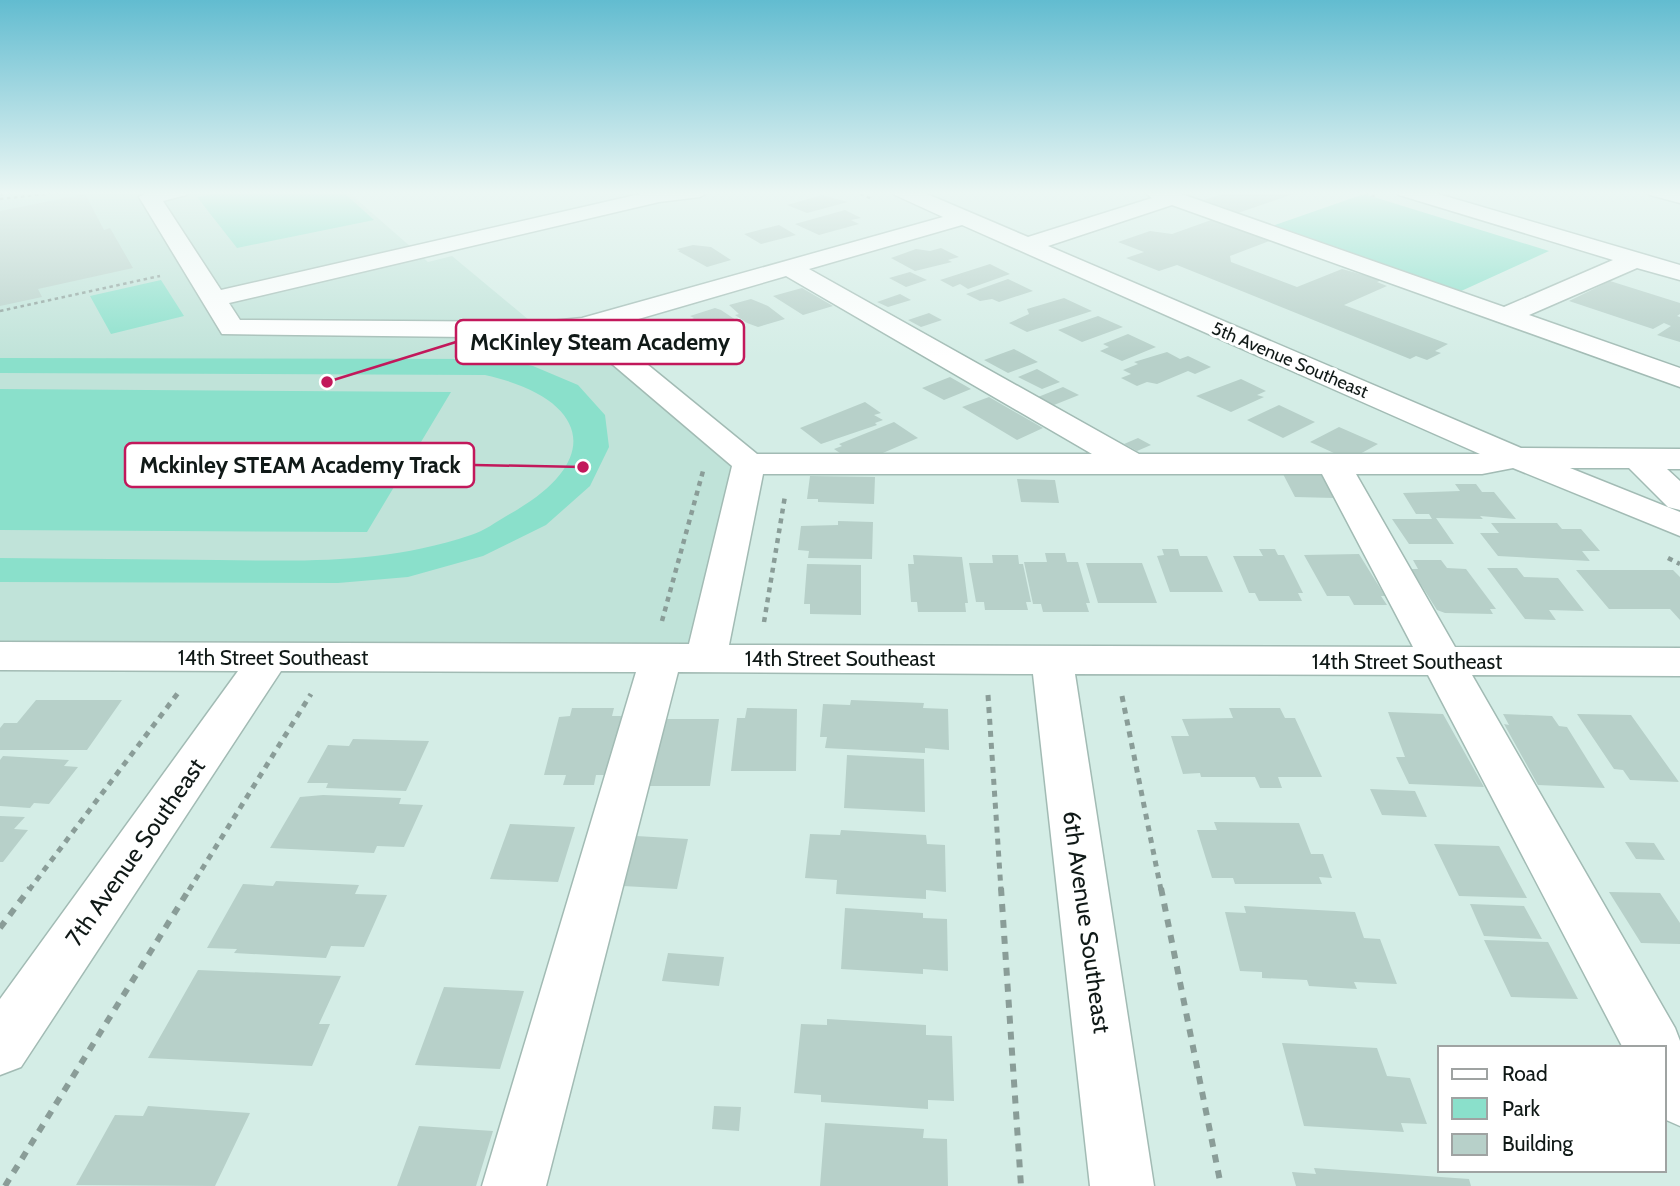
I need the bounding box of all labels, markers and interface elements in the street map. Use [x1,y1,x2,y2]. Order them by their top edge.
street label: 5th Avenue Southeast [1208,317,1372,403]
callout: McKinley Steam Academy [456,320,744,364]
text: McKinley Steam Academy [470,328,731,356]
callout: Mckinley STEAM Academy Track [125,443,474,487]
text: Mckinley STEAM Academy Track [139,451,461,479]
street label: 14th Street Southeast [178,645,368,670]
street label: 14th Street Southeast [745,646,935,671]
street label: 14th Street Southeast [1312,649,1502,674]
street label: 7th Avenue Southeast [59,752,211,952]
street label: 6th Avenue Southeast [1057,809,1117,1035]
legend [1438,1046,1666,1172]
text: Road [1502,1061,1548,1086]
text: Park [1502,1096,1540,1121]
text: Building [1502,1131,1574,1156]

